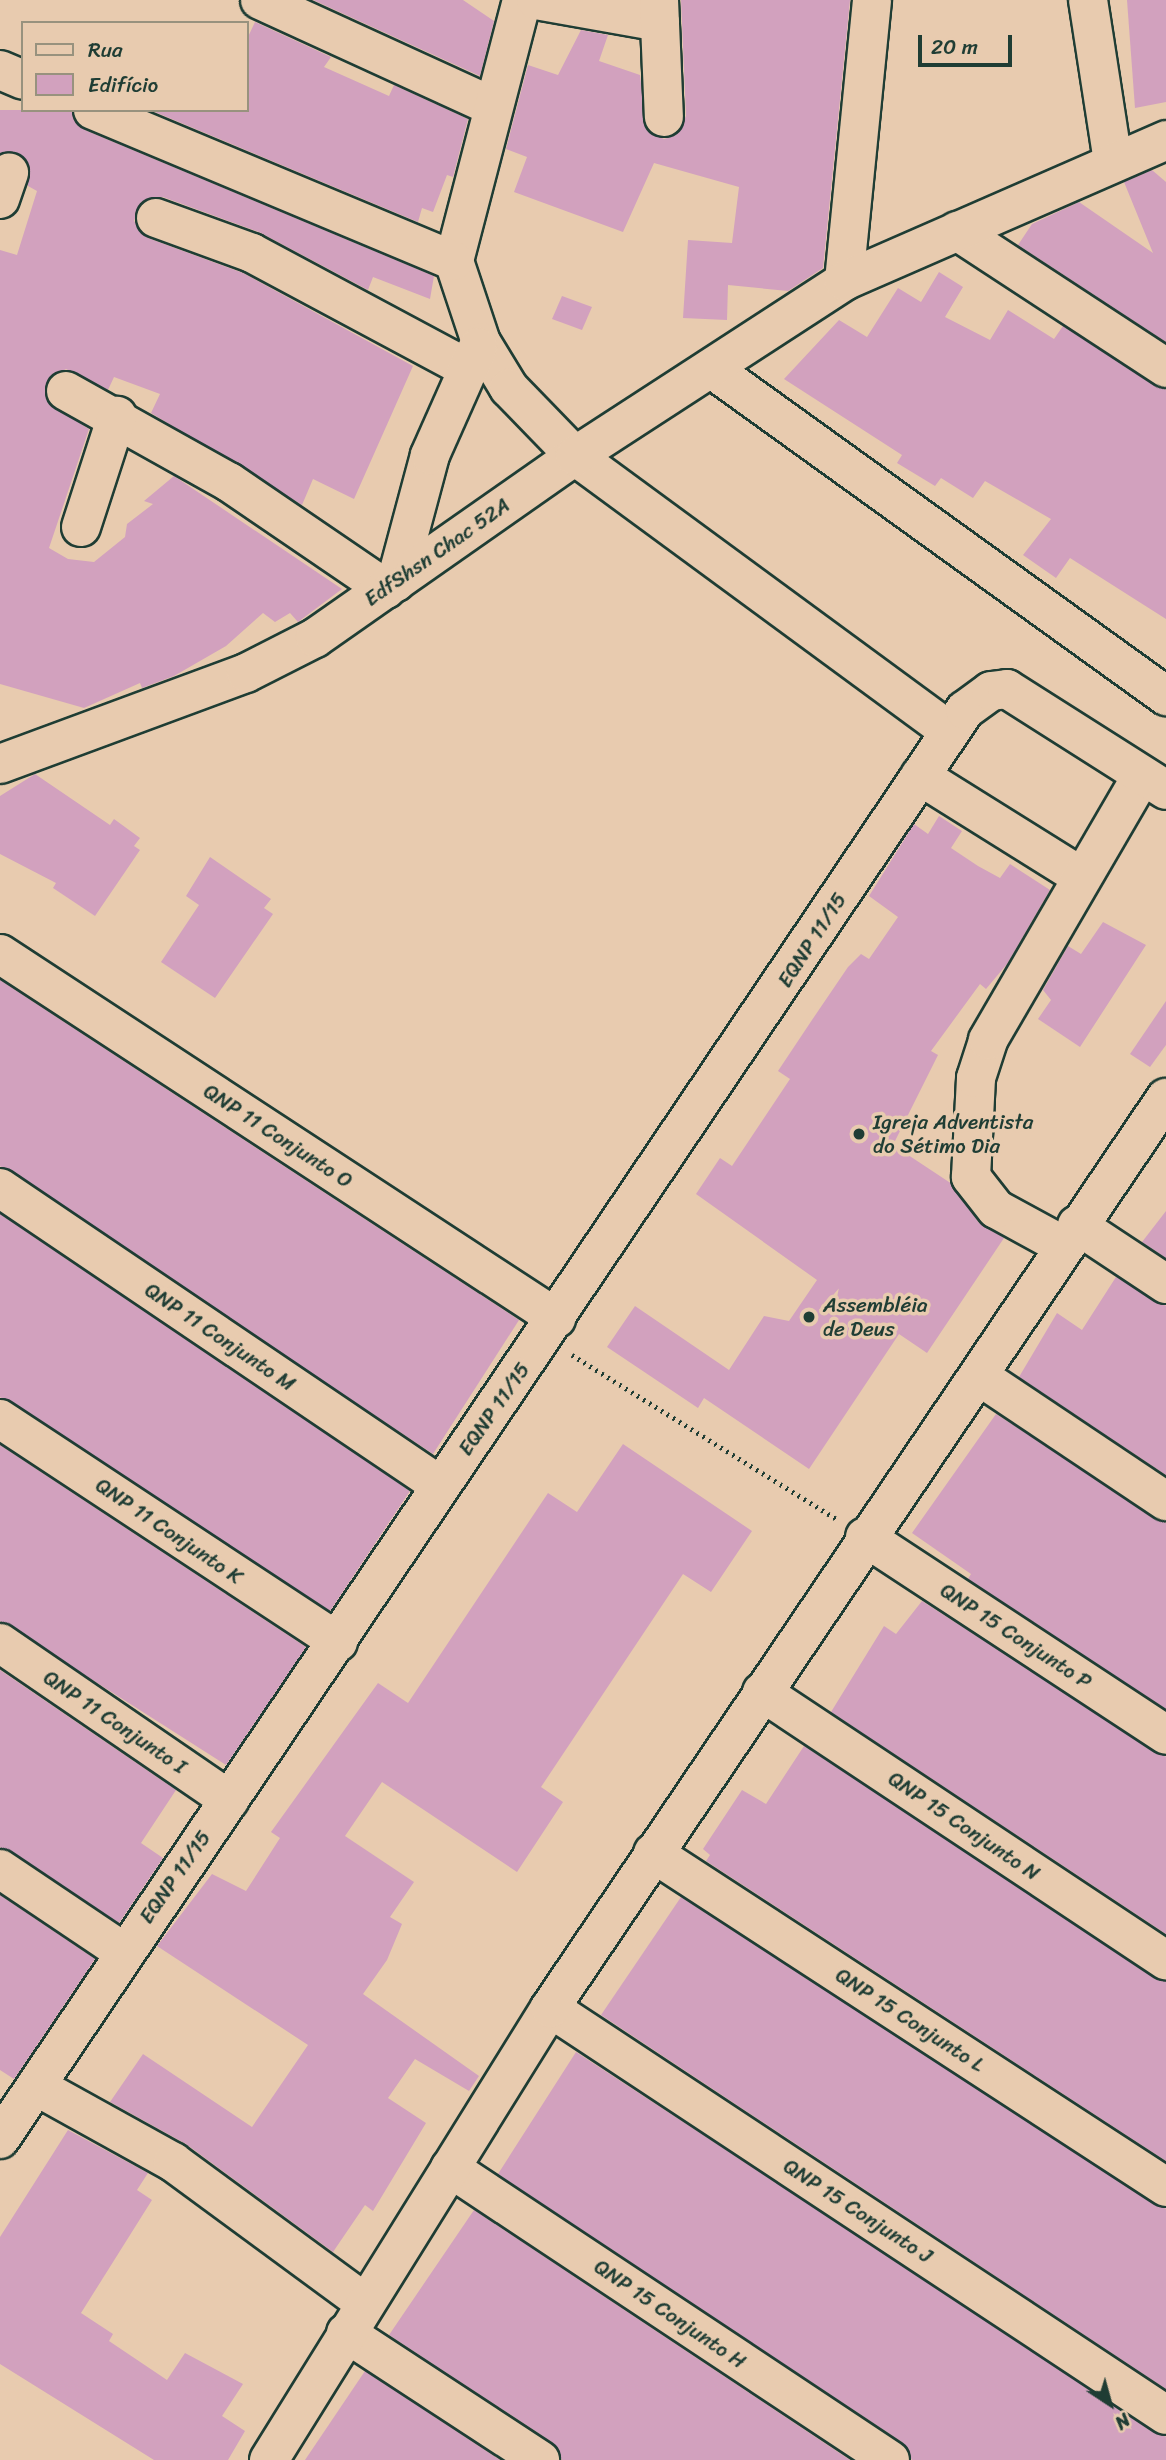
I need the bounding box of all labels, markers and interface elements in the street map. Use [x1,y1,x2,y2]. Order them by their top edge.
legend [21,21,248,112]
scale bar [921,21,1016,65]
text: 20 m [931,28,978,66]
text: Rua [88,31,123,69]
text: Edifício [88,66,158,104]
street label: EdfShsn Chac 52A [359,492,515,612]
street label: EQNP 11/15 [772,888,852,992]
street label: QNP 11 Conjunto O [199,1078,357,1194]
place label: Igreja Adventista do Sétimo Dia [873,1109,1034,1159]
marker: Igreja Adventista do Sétimo Dia [851,1126,867,1142]
street label: QNP 11 Conjunto M [140,1277,300,1397]
place label: Assembléia de Deus [823,1292,928,1342]
marker: Assembléia de Deus [801,1309,817,1325]
street label: EQNP 11/15 [453,1358,535,1460]
street label: QNP 11 Conjunto K [91,1473,247,1589]
street label: QNP 15 Conjunto P [936,1578,1096,1694]
street label: QNP 11 Conjunto I [39,1665,191,1779]
street label: QNP 15 Conjunto N [883,1766,1045,1886]
street label: EQNP 11/15 [134,1826,216,1928]
street label: QNP 15 Conjunto L [831,1962,989,2078]
street label: QNP 15 Conjunto J [779,2153,937,2269]
street label: QNP 15 Conjunto H [589,2254,751,2374]
north arrow [1075,2369,1145,2439]
text: N [1108,2404,1138,2439]

